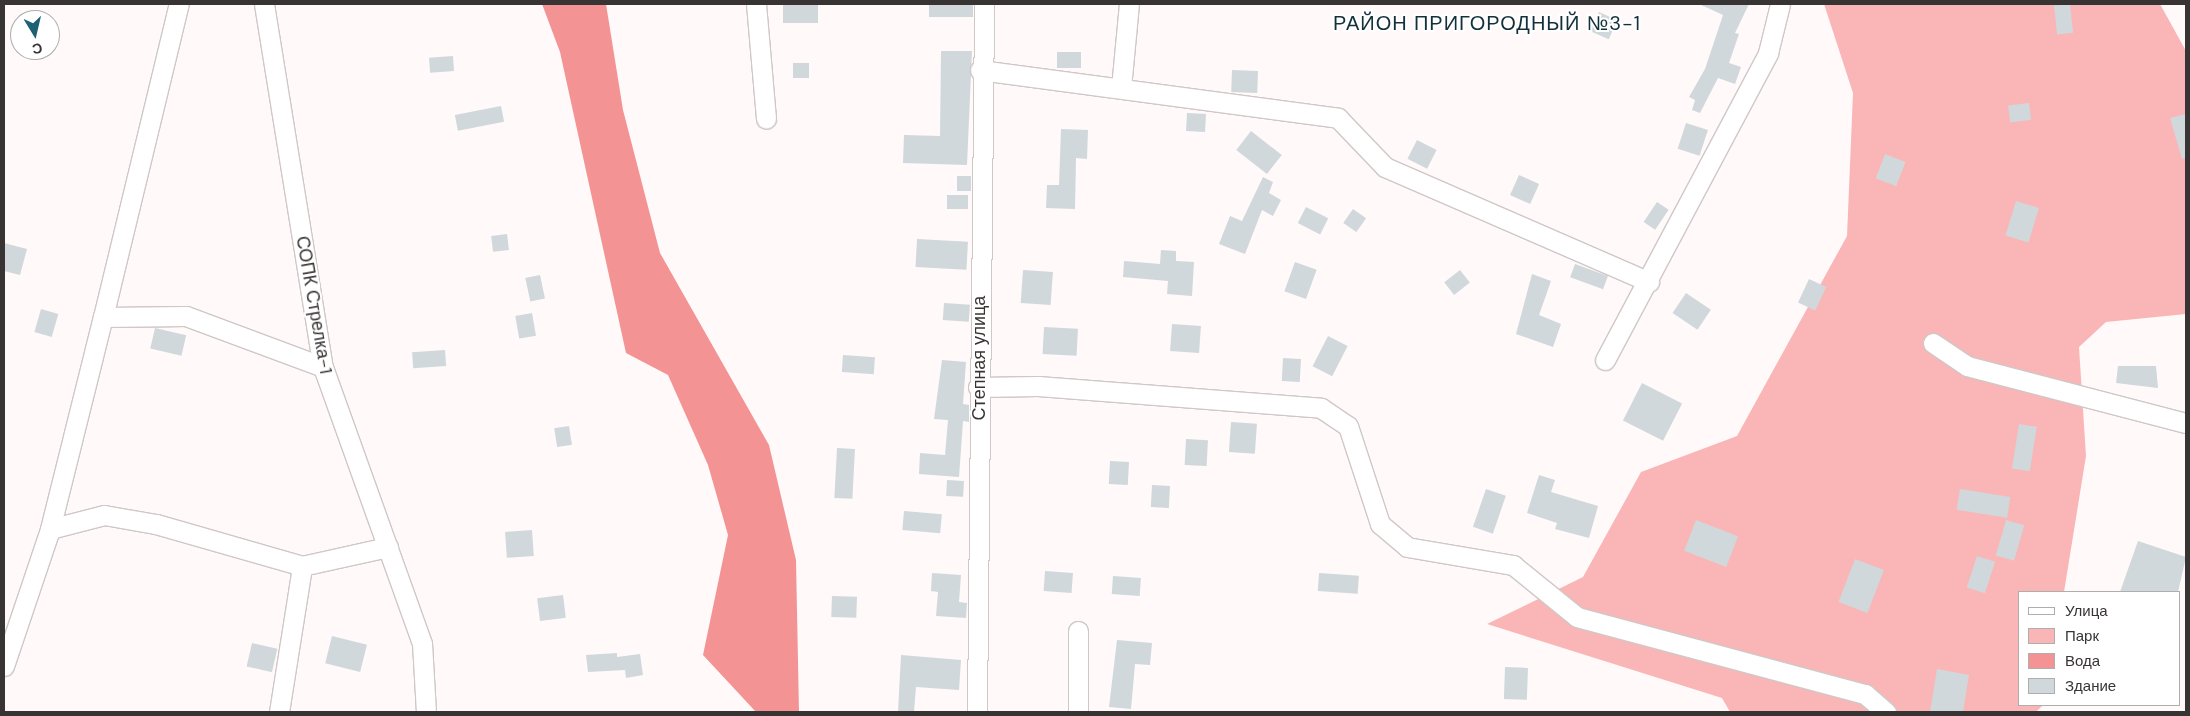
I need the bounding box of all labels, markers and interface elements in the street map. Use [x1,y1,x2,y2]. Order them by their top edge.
north arrow [10,10,60,60]
district label: РАЙОН ПРИГОРОДНЫЙ №3-1 [1330,11,1644,35]
text: С [31,39,44,59]
street label: СОПК Стрелка-1 [291,234,337,376]
street label: Степная улица [968,296,990,420]
legend [2018,591,2180,706]
text: Улица [2065,601,2108,621]
text: Парк [2065,626,2099,646]
text: Вода [2065,651,2100,671]
text: Здание [2065,676,2116,696]

